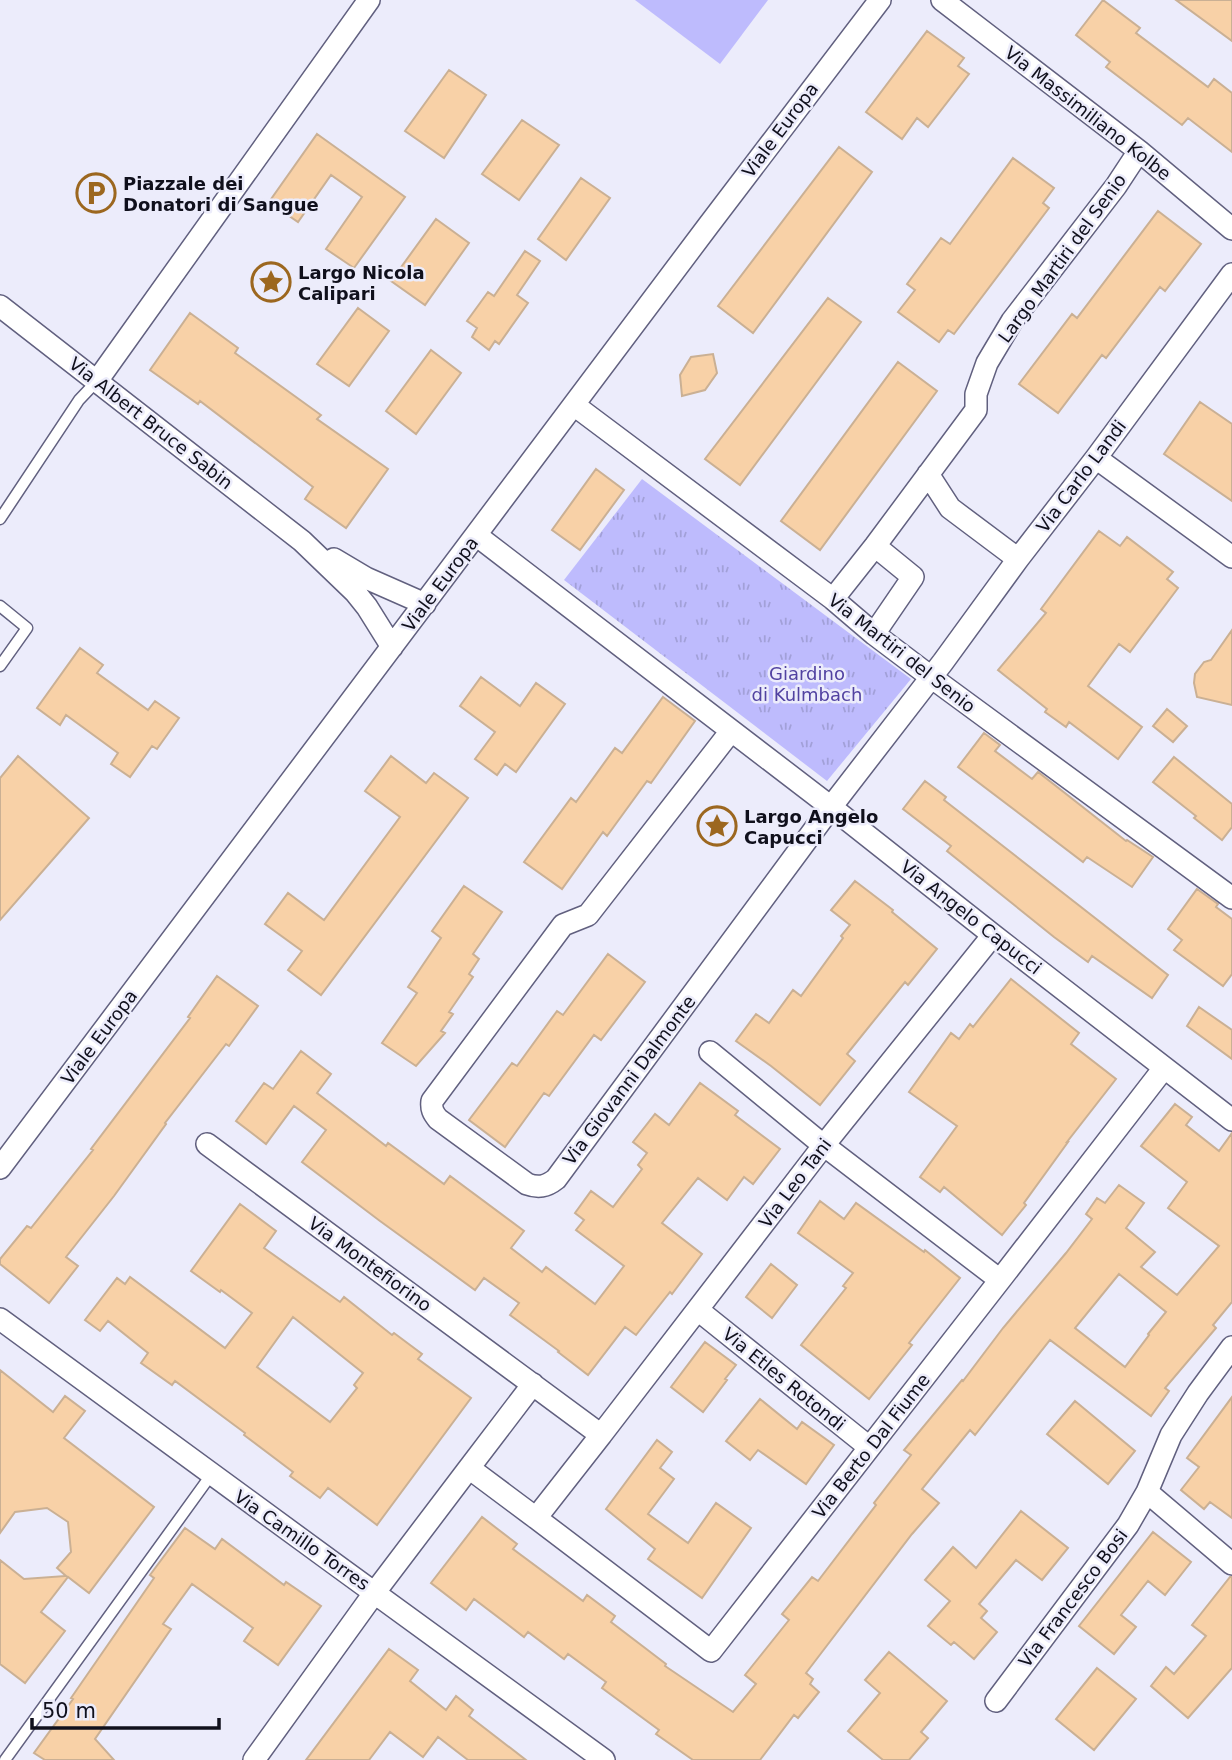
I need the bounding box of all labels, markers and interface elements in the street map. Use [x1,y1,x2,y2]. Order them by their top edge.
street label: Via Massimiliano Kolbe [1001,42,1175,184]
street label: Viale Europa [738,79,822,181]
street label: Largo Martiri del Senio [994,169,1130,347]
parking icon: Piazzale dei Donatori di Sangue [75,172,117,214]
place label: Piazzale dei Donatori di Sangue [123,173,319,215]
place icon: Largo Nicola Calipari [250,261,292,303]
place label: Largo Nicola Calipari [298,262,425,304]
street label: Via Albert Bruce Sabin [65,353,237,493]
street label: Via Carlo Landi [1032,416,1130,536]
street label: Viale Europa [398,533,482,635]
street label: Via Martiri del Senio [824,589,980,717]
park label: Giardino di Kulmbach [752,663,862,705]
place icon: Largo Angelo Capucci [696,805,738,847]
place label: Largo Angelo Capucci [744,806,878,848]
street label: Via Angelo Capucci [896,856,1046,978]
street label: Viale Europa [57,986,141,1088]
street label: Via Giovanni Dalmonte [558,991,700,1169]
street label: Via Leo Tani [755,1134,835,1232]
street label: Via Montefiorino [304,1212,436,1316]
street label: Via Etles Rotondi [718,1323,850,1435]
street label: Via Berto Dal Fiume [808,1369,934,1523]
street label: Via Camillo Torres [230,1486,374,1594]
street label: Via Francesco Bosi [1014,1525,1132,1671]
scale bar [32,1686,219,1730]
text: 50 m [42,1699,96,1723]

